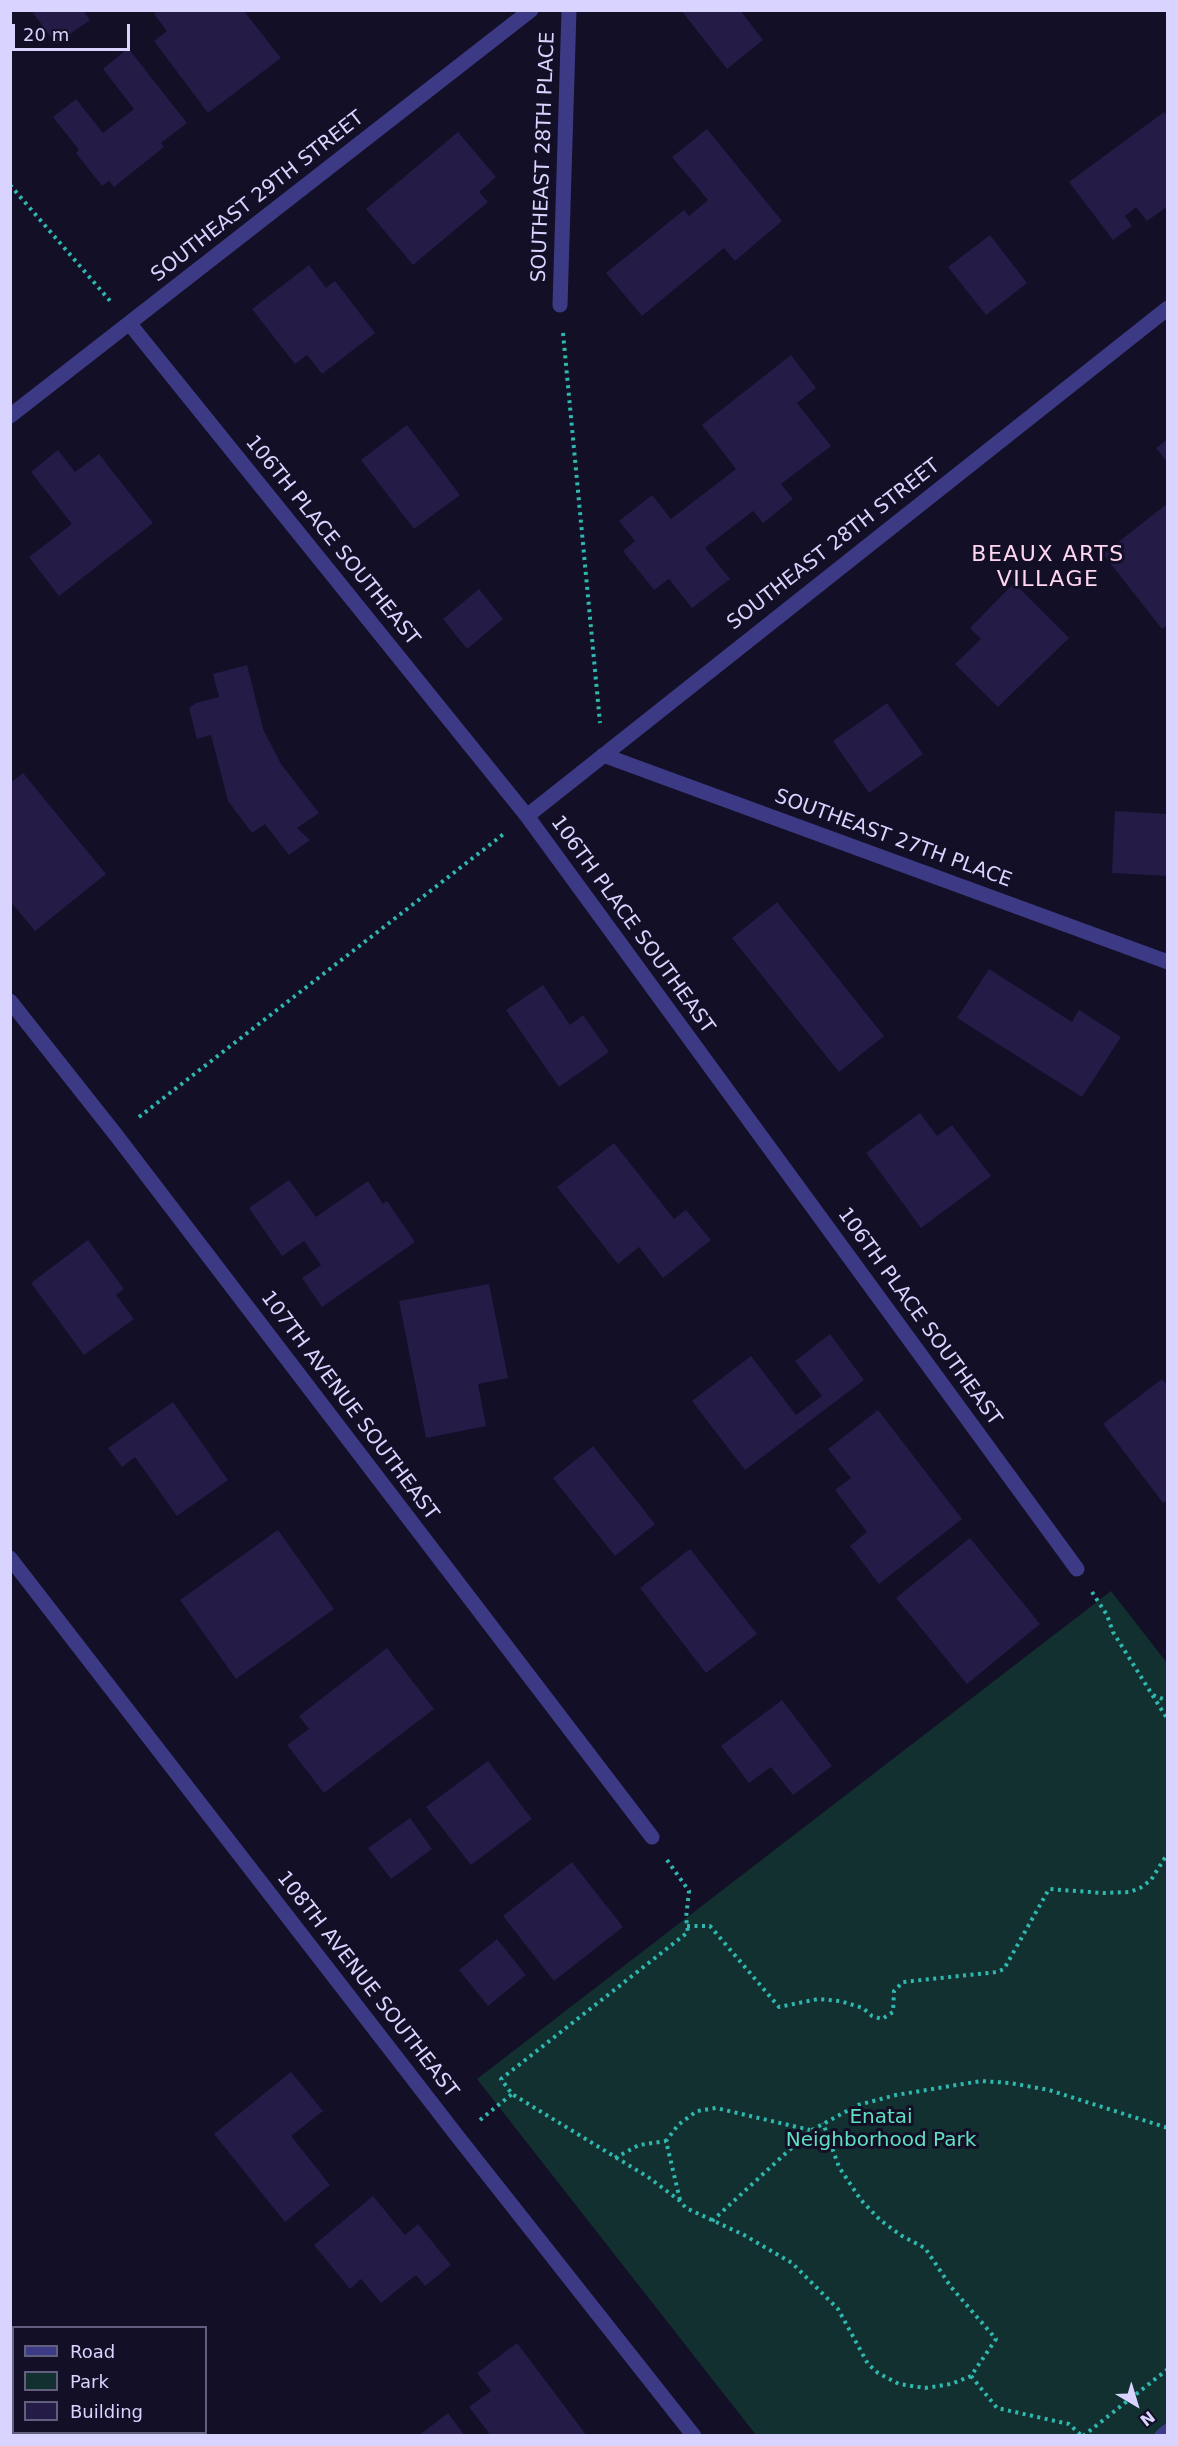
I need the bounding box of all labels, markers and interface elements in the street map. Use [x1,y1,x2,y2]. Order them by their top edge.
scale bar [15,12,134,50]
text: 20 m [23,24,69,45]
street label: SOUTHEAST 28TH PLACE [528,31,560,283]
street label: SOUTHEAST 29TH STREET [147,106,369,288]
street label: 106TH PLACE SOUTHEAST [240,431,424,651]
street label: SOUTHEAST 28TH STREET [723,454,945,636]
district label: BEAUX ARTS VILLAGE [971,542,1125,594]
street label: SOUTHEAST 27TH PLACE [771,785,1015,893]
street label: 106TH PLACE SOUTHEAST [545,811,719,1039]
street label: 106TH PLACE SOUTHEAST [832,1203,1006,1431]
street label: 107TH AVENUE SOUTHEAST [255,1287,443,1525]
street label: 108TH AVENUE SOUTHEAST [271,1867,463,2103]
park label: Enatai Neighborhood Park [786,2106,976,2153]
legend [12,2326,207,2434]
text: Road [70,2341,115,2362]
text: Park [70,2371,109,2392]
north arrow [1106,2374,1166,2434]
text: Building [70,2401,143,2422]
text: N [1136,2407,1159,2430]

